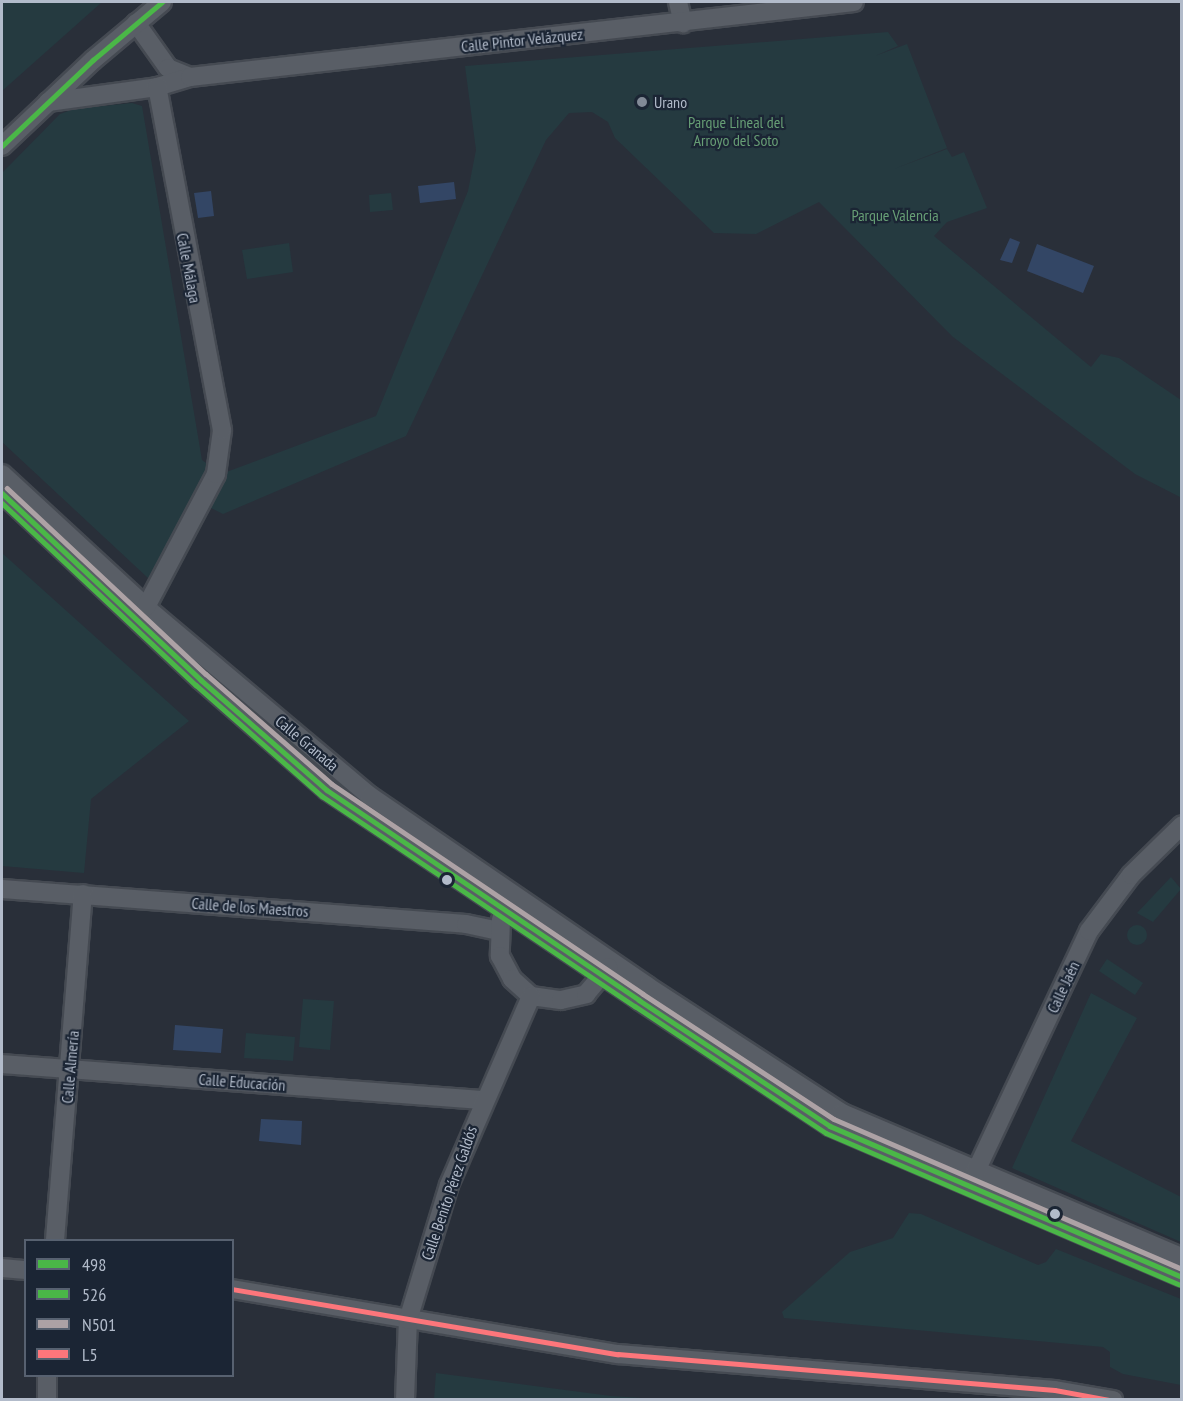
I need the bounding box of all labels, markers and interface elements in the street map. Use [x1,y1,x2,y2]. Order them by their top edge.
street label: Calle Pintor Velázquez [460,24,584,56]
place label: Urano [654,92,687,112]
marker: Urano [635,95,649,109]
park label: Parque Lineal del Arroyo del Soto [688,112,784,150]
park label: Parque Valencia [851,205,939,225]
street label: Calle Málaga [173,231,205,305]
street label: Calle Granada [272,711,342,775]
unlabelled marker [441,874,453,886]
street label: Calle de los Maestros [191,893,309,921]
street label: Calle Jaén [1043,958,1083,1016]
street label: Calle Almería [57,1030,83,1104]
street label: Calle Educación [198,1069,286,1095]
street label: Calle Benito Pérez Galdós [417,1123,481,1263]
unlabelled marker [1049,1208,1061,1220]
legend [24,1239,234,1377]
text: 498 [82,1253,106,1276]
text: 526 [82,1283,106,1306]
text: N501 [82,1313,116,1336]
text: L5 [82,1343,98,1366]

